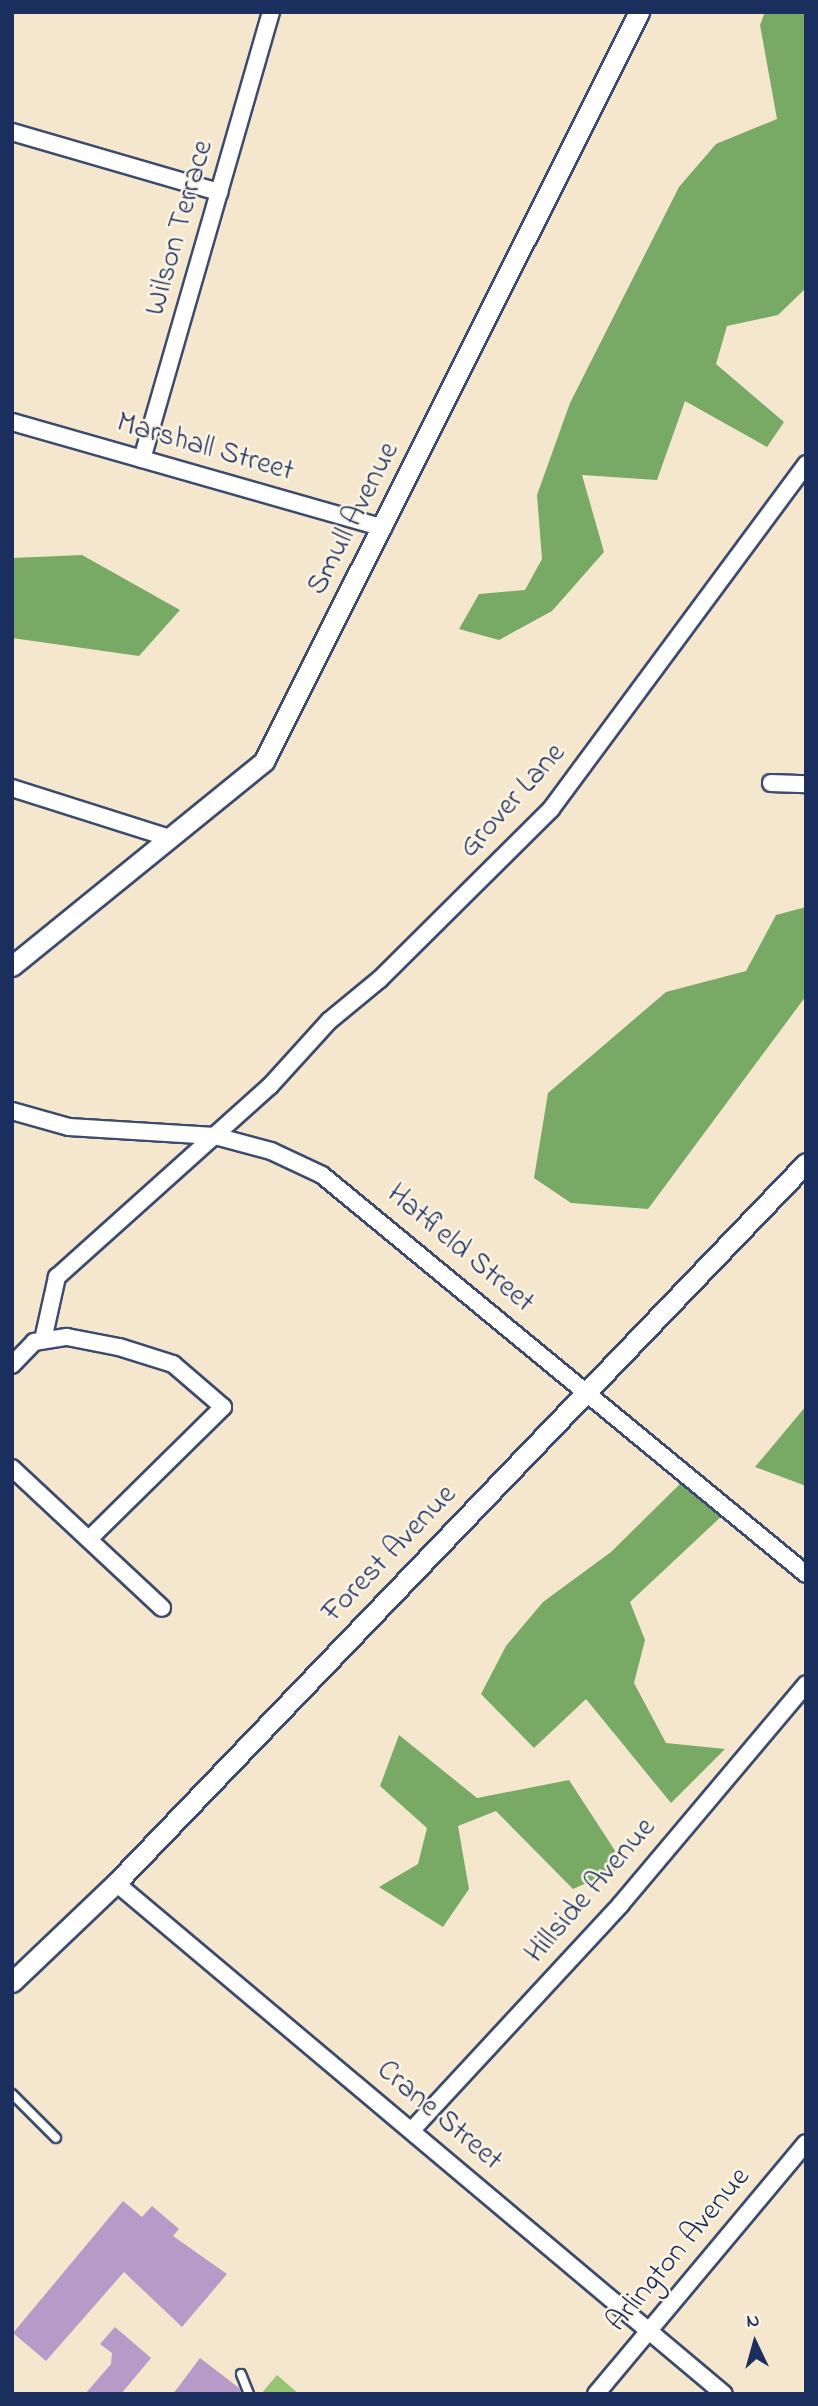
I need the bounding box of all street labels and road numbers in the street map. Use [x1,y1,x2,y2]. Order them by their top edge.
street label: Wilson Terrace [138,136,222,320]
street label: Marshall Street [112,406,298,490]
street label: Smull Avenue [300,436,408,602]
street label: Grover Lane [452,736,574,866]
street label: Hatfield Street [379,1177,541,1321]
street label: Forest Avenue [315,1478,465,1630]
street label: Hillside Avenue [518,1811,664,1971]
street label: Crane Street [369,2053,509,2179]
street label: Arlington Avenue [600,2160,758,2340]

